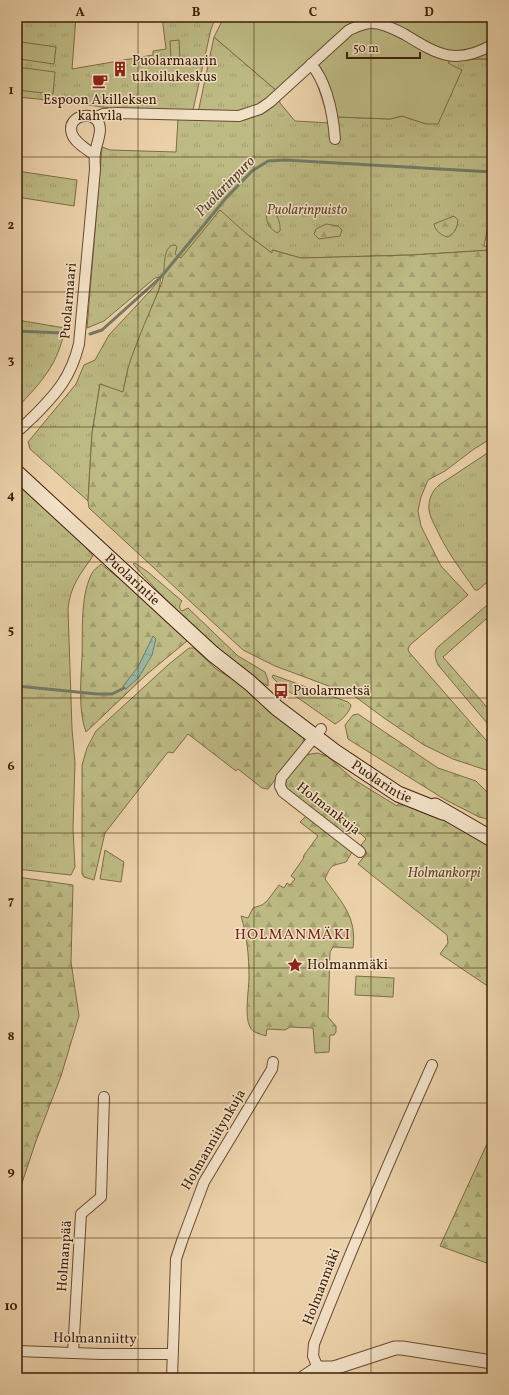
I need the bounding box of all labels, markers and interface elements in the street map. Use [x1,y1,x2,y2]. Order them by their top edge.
text: A [75,4,85,22]
text: B [192,4,201,22]
text: C [309,4,317,22]
text: D [424,4,434,22]
scale bar [347,34,420,60]
text: 50 m [353,41,379,57]
place label: Puolarmaarin ulkoilukeskus [132,52,217,87]
building icon: Puolarmaarin ulkoilukeskus [111,60,129,78]
cafe icon: Espoon Akilleksen kahvila [91,72,109,90]
text: 1 [8,82,14,100]
place label: Espoon Akilleksen kahvila [43,91,157,126]
water label: Puolarinpuro [192,152,261,222]
park label: Puolarinpuisto [267,201,348,220]
text: 2 [8,217,15,235]
street label: Puolarmaari [56,262,82,340]
text: 3 [8,352,15,370]
text: 4 [7,487,15,505]
street label: Puolarintie [101,549,164,610]
text: 5 [8,622,14,640]
bus stop icon: Puolarmetsä [272,682,290,700]
place label: Puolarmetsä [293,682,370,701]
street label: Puolarintie [347,756,415,808]
text: 6 [7,758,15,776]
street label: Holmankuja [292,778,364,840]
park label: Holmankorpi [408,864,481,883]
text: 7 [8,893,14,911]
district label: HOLMANMÄKI [235,925,351,946]
place icon: Holmanmäki [286,956,304,974]
place label: Holmanmäki [307,956,388,975]
text: 8 [7,1028,15,1046]
street label: Holmanniitynkuja [177,1086,251,1194]
text: 9 [7,1163,15,1181]
street label: Holmanpää [53,1220,77,1292]
street label: Holmanmäki [299,1246,345,1328]
text: 10 [4,1298,18,1316]
street label: Holmanniitty [53,1329,137,1349]

